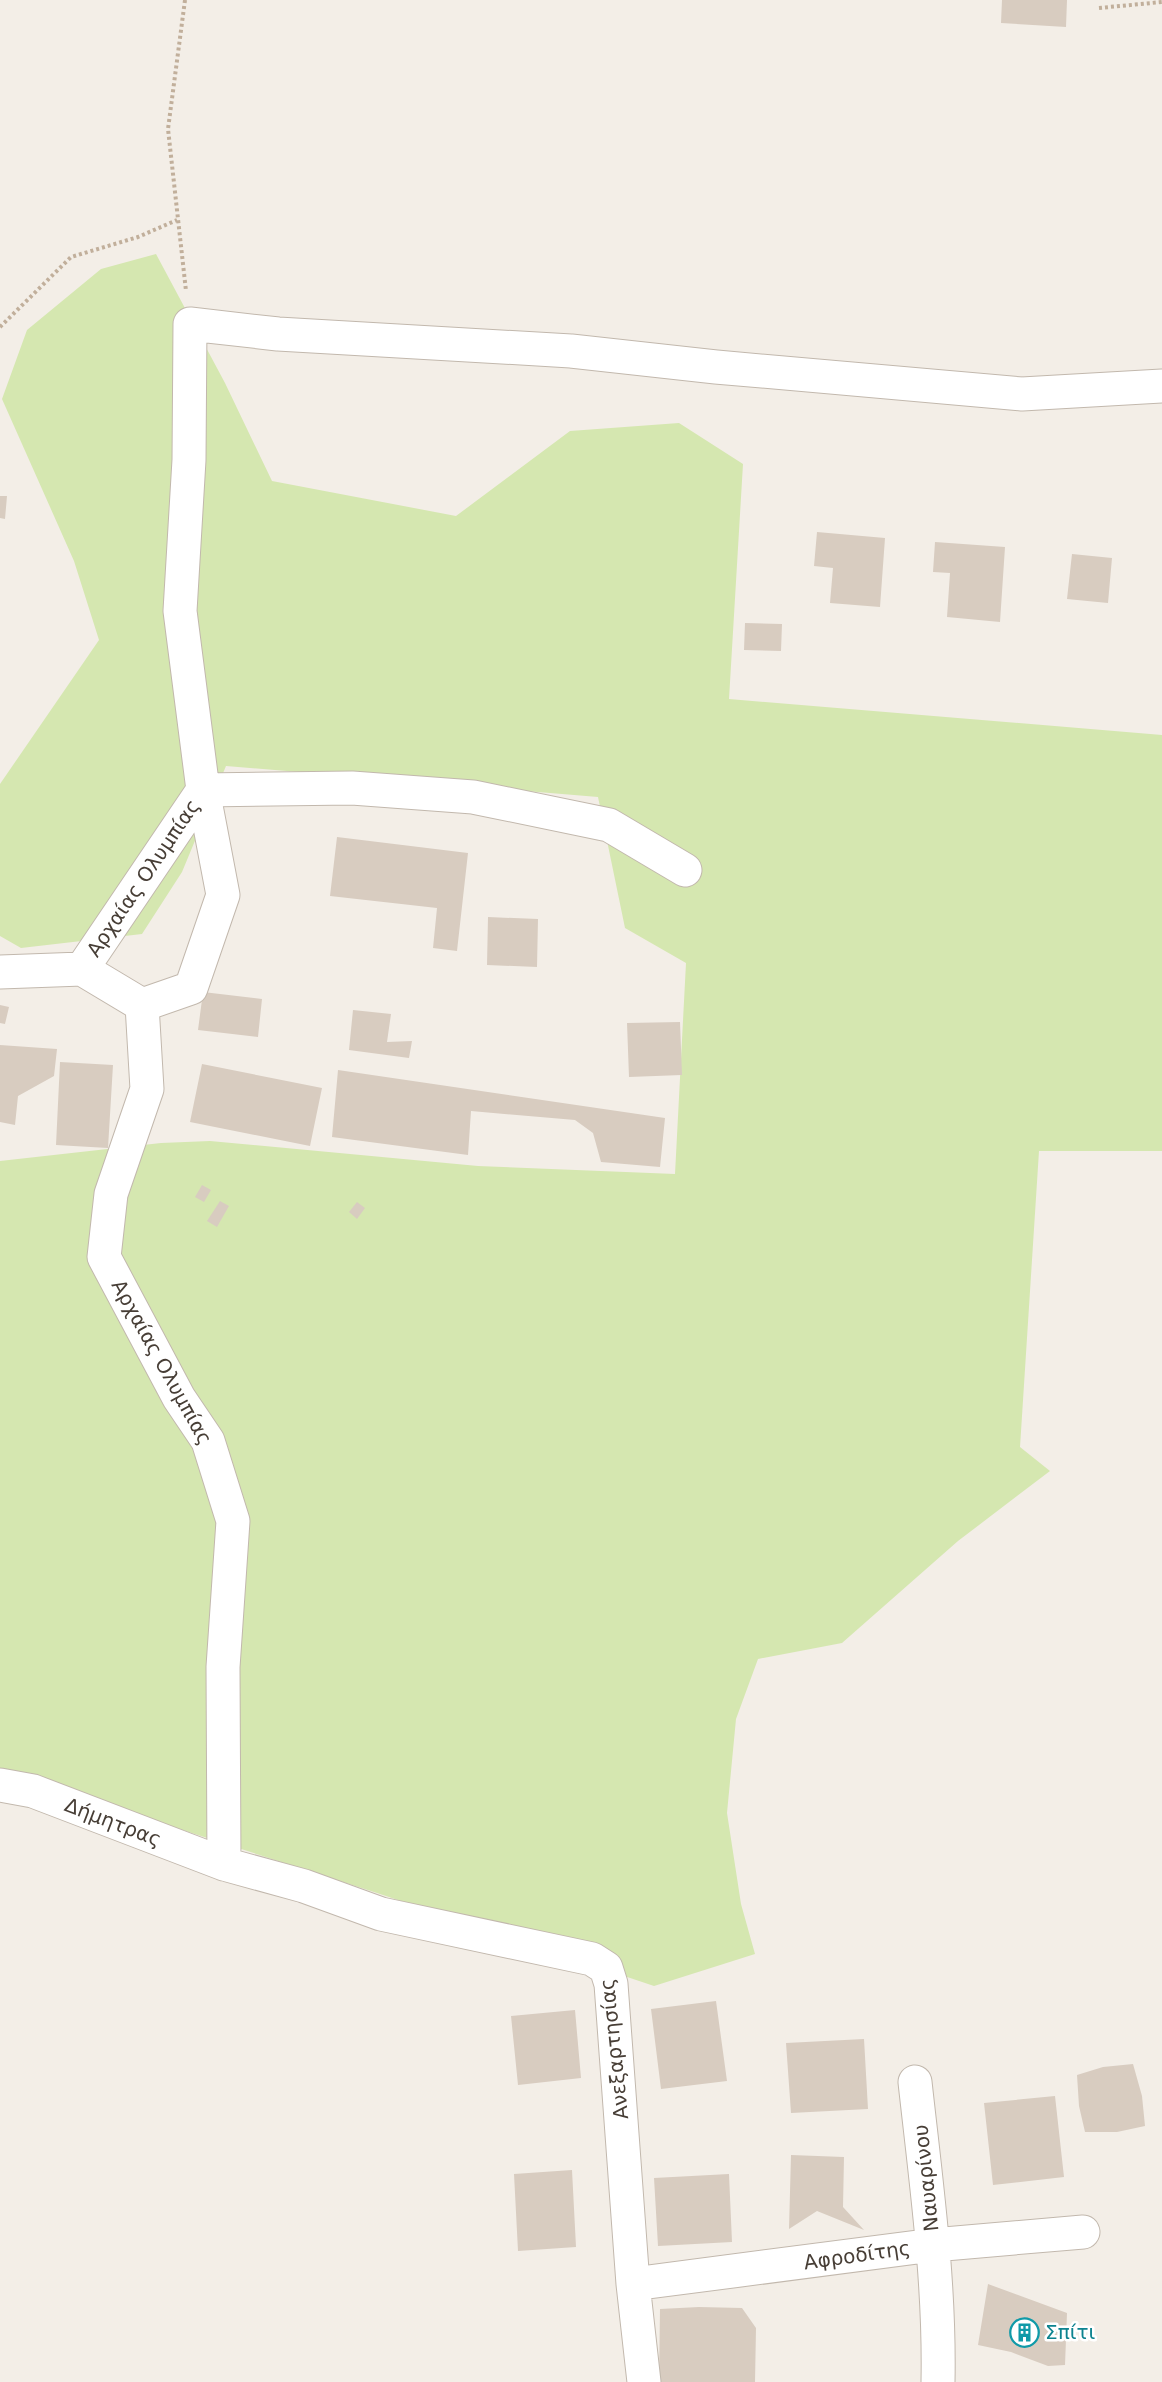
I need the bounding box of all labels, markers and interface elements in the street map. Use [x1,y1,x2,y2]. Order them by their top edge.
street label: Αρχαίας Ολυμπίας [81,795,205,961]
street label: Αρχαίας Ολυμπίας [107,1275,217,1449]
street label: Δήμητρας [61,1793,165,1851]
street label: Ανεξαρτησίας [595,1977,633,2121]
street label: Ναυαρίνου [908,2123,944,2233]
street label: Αφροδίτης [802,2236,912,2274]
building icon: Σπίτι [1008,2316,1040,2348]
place label: Σπίτι [1045,2320,1095,2344]

